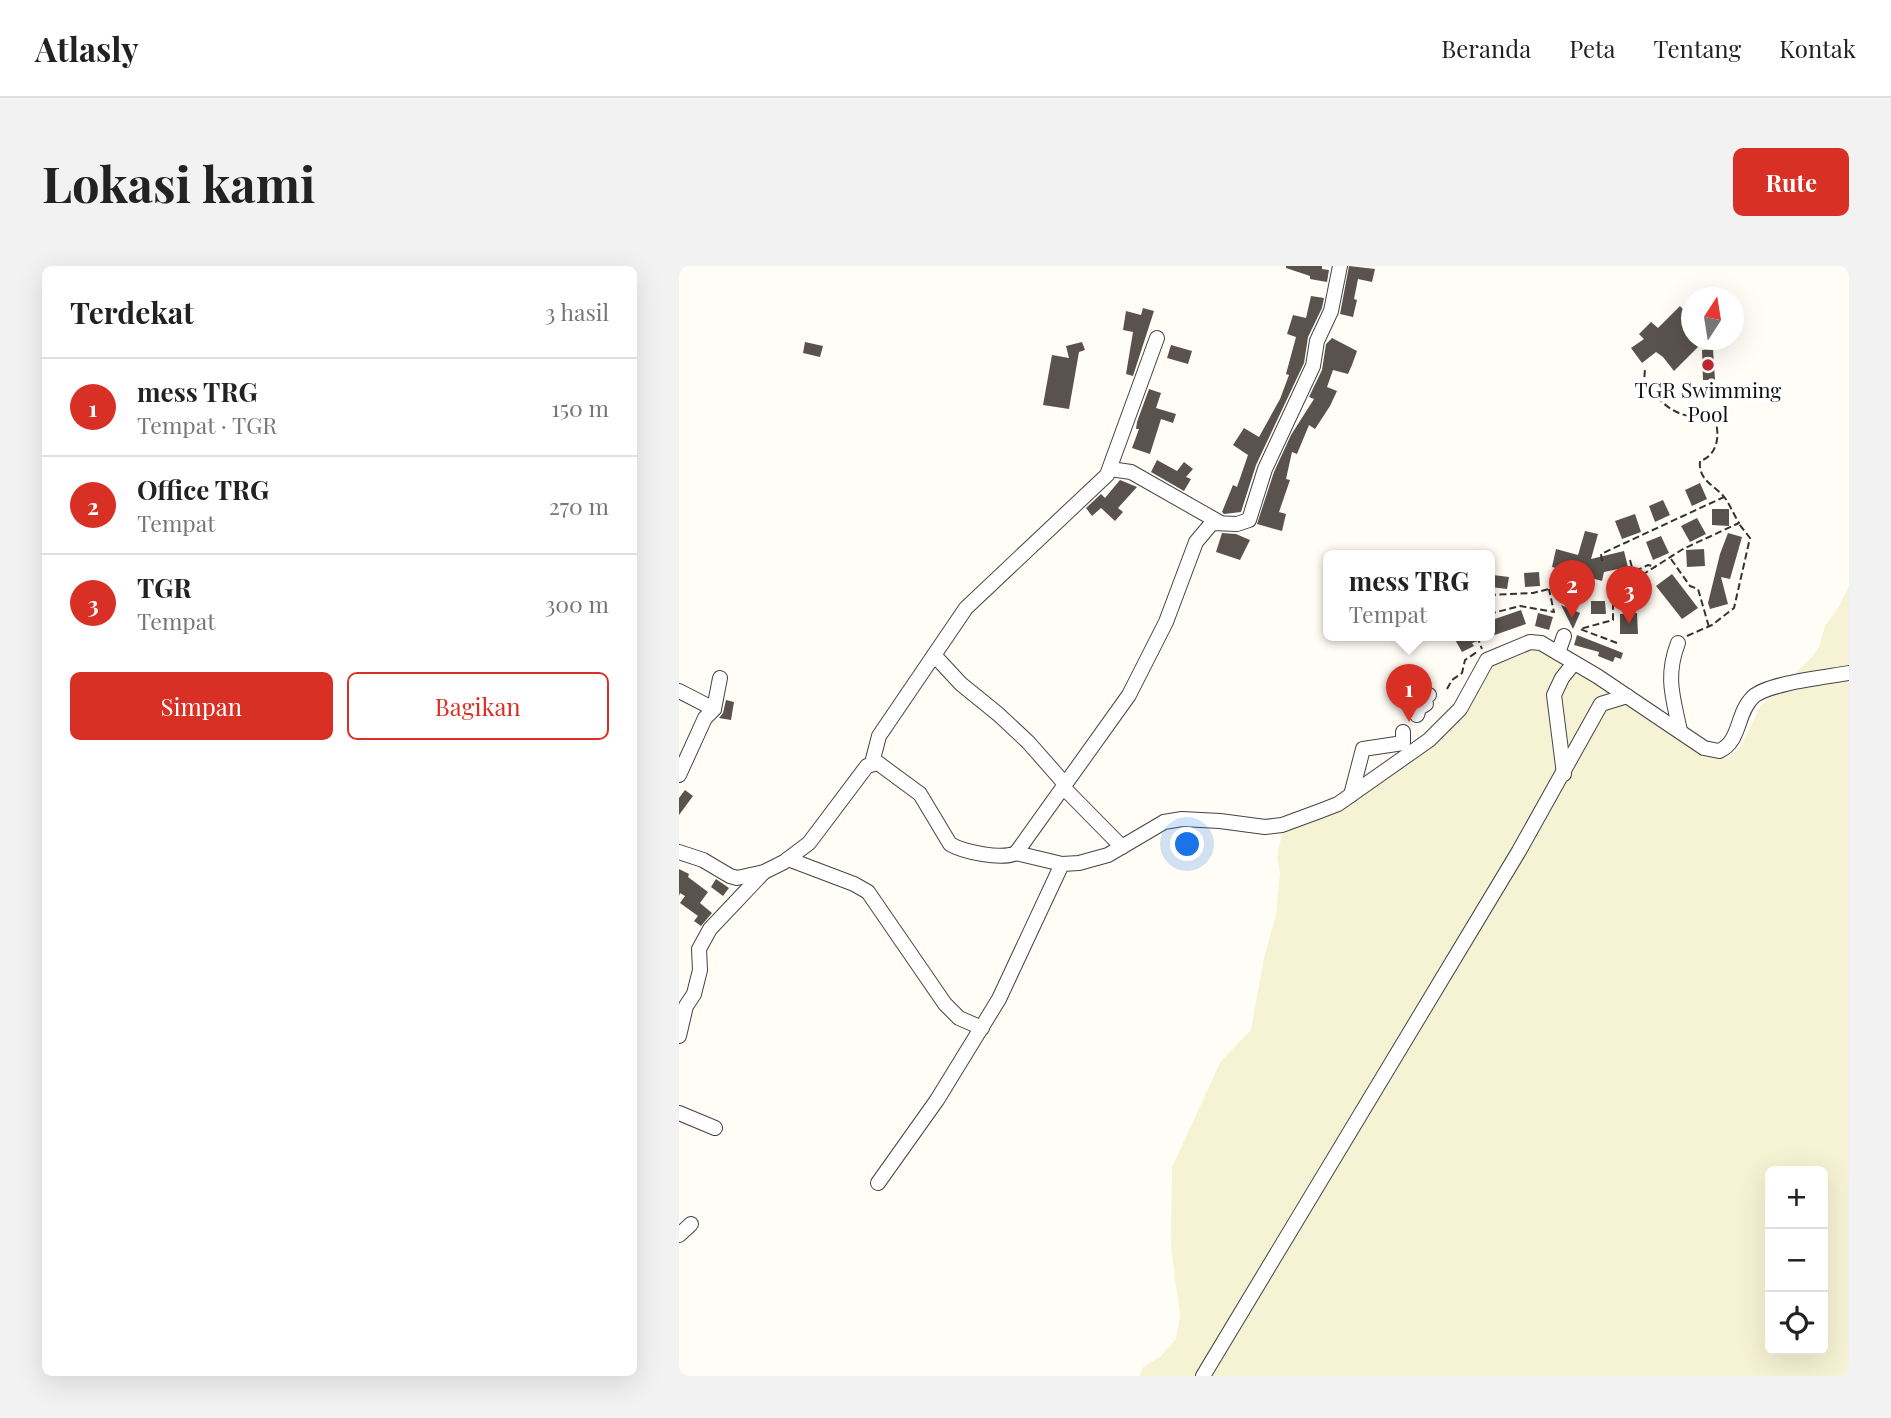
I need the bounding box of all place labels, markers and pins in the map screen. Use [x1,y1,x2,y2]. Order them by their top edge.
marker: TGR Swimming Pool [1700,357,1716,373]
place label: TGR Swimming Pool [1635,375,1781,427]
pin: 2 [1549,560,1595,618]
pin: 3 [1606,566,1652,624]
pin: 1 [1386,664,1432,722]

